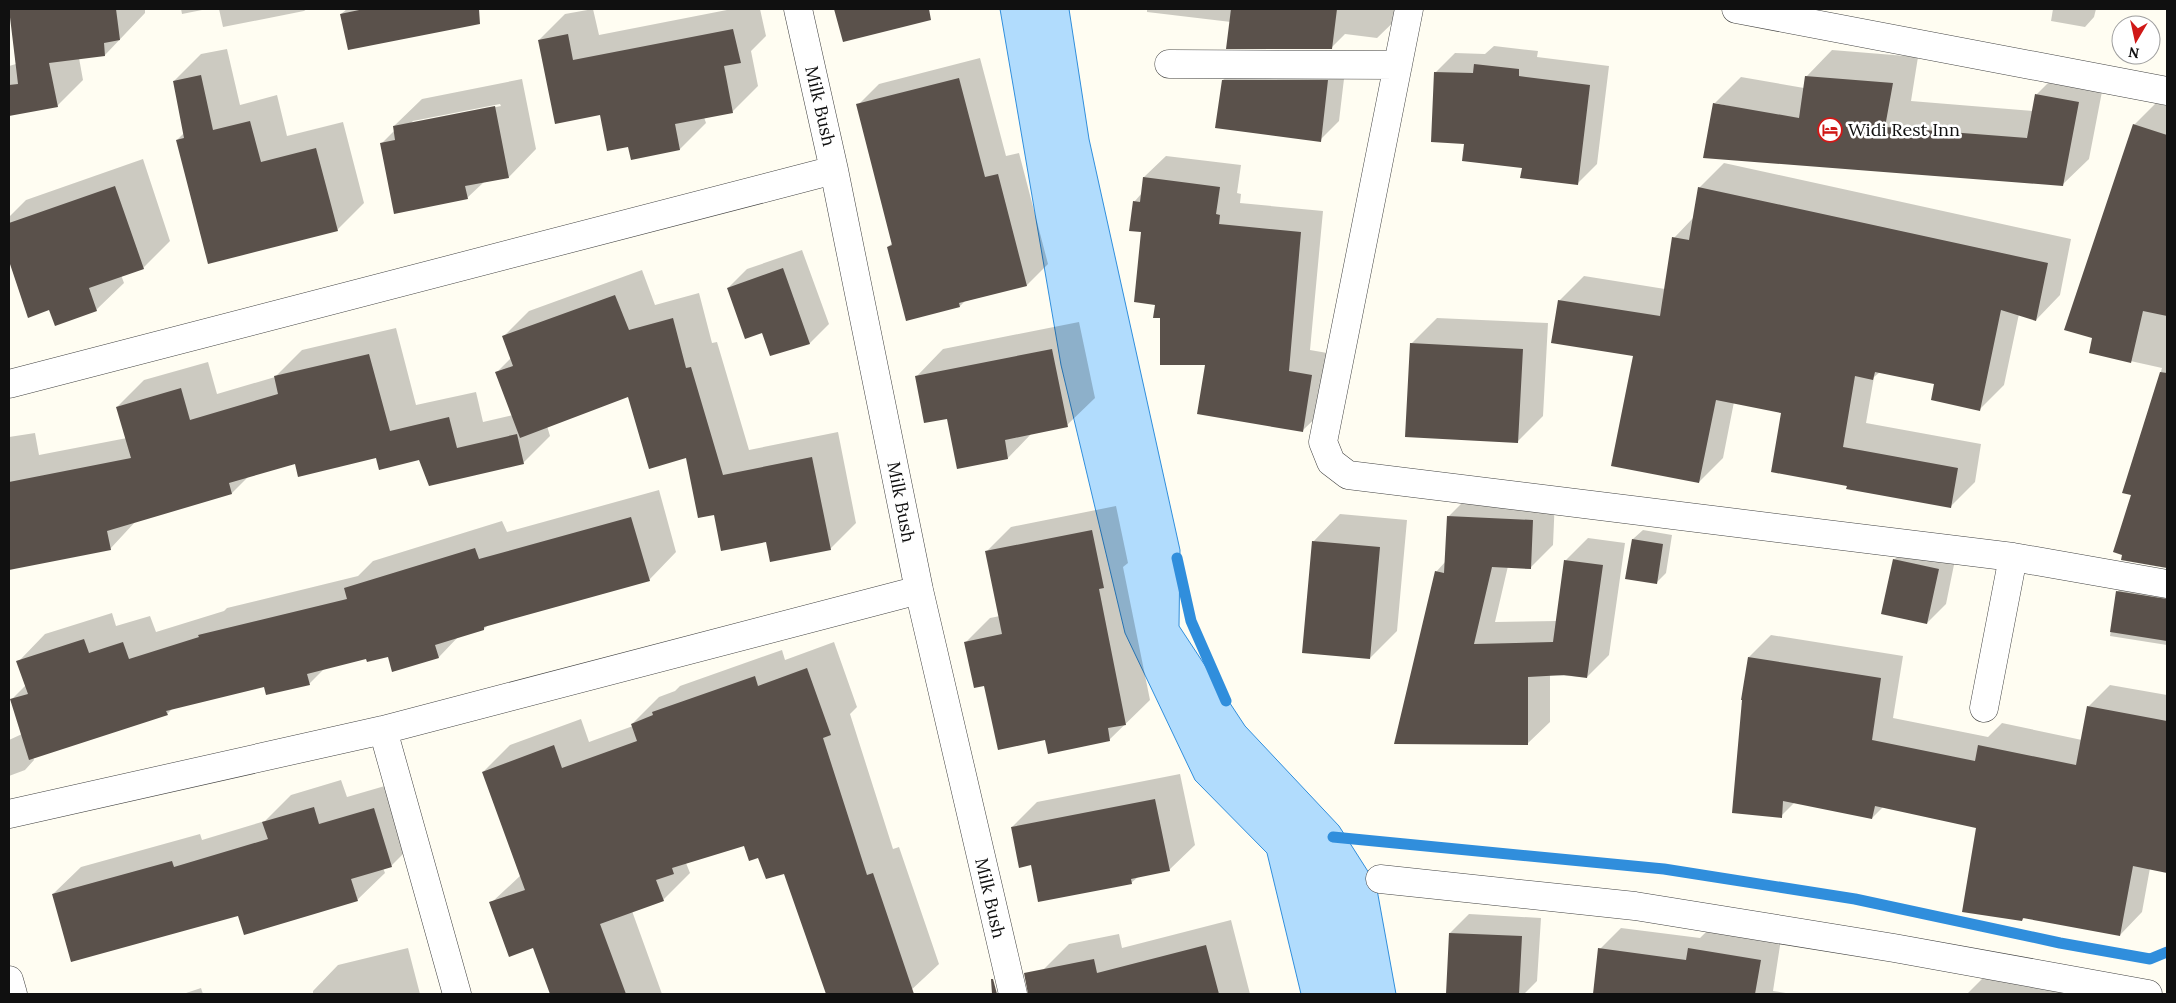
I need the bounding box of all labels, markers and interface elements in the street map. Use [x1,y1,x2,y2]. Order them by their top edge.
north arrow [2111,15,2161,65]
text: N [2127,43,2141,63]
street label: Milk Bush [800,63,841,149]
hotel icon: Widi Rest Inn [1817,117,1843,143]
place label: Widi Rest Inn [1848,118,1960,141]
street label: Milk Bush [882,460,921,544]
street label: Milk Bush [970,855,1011,941]

